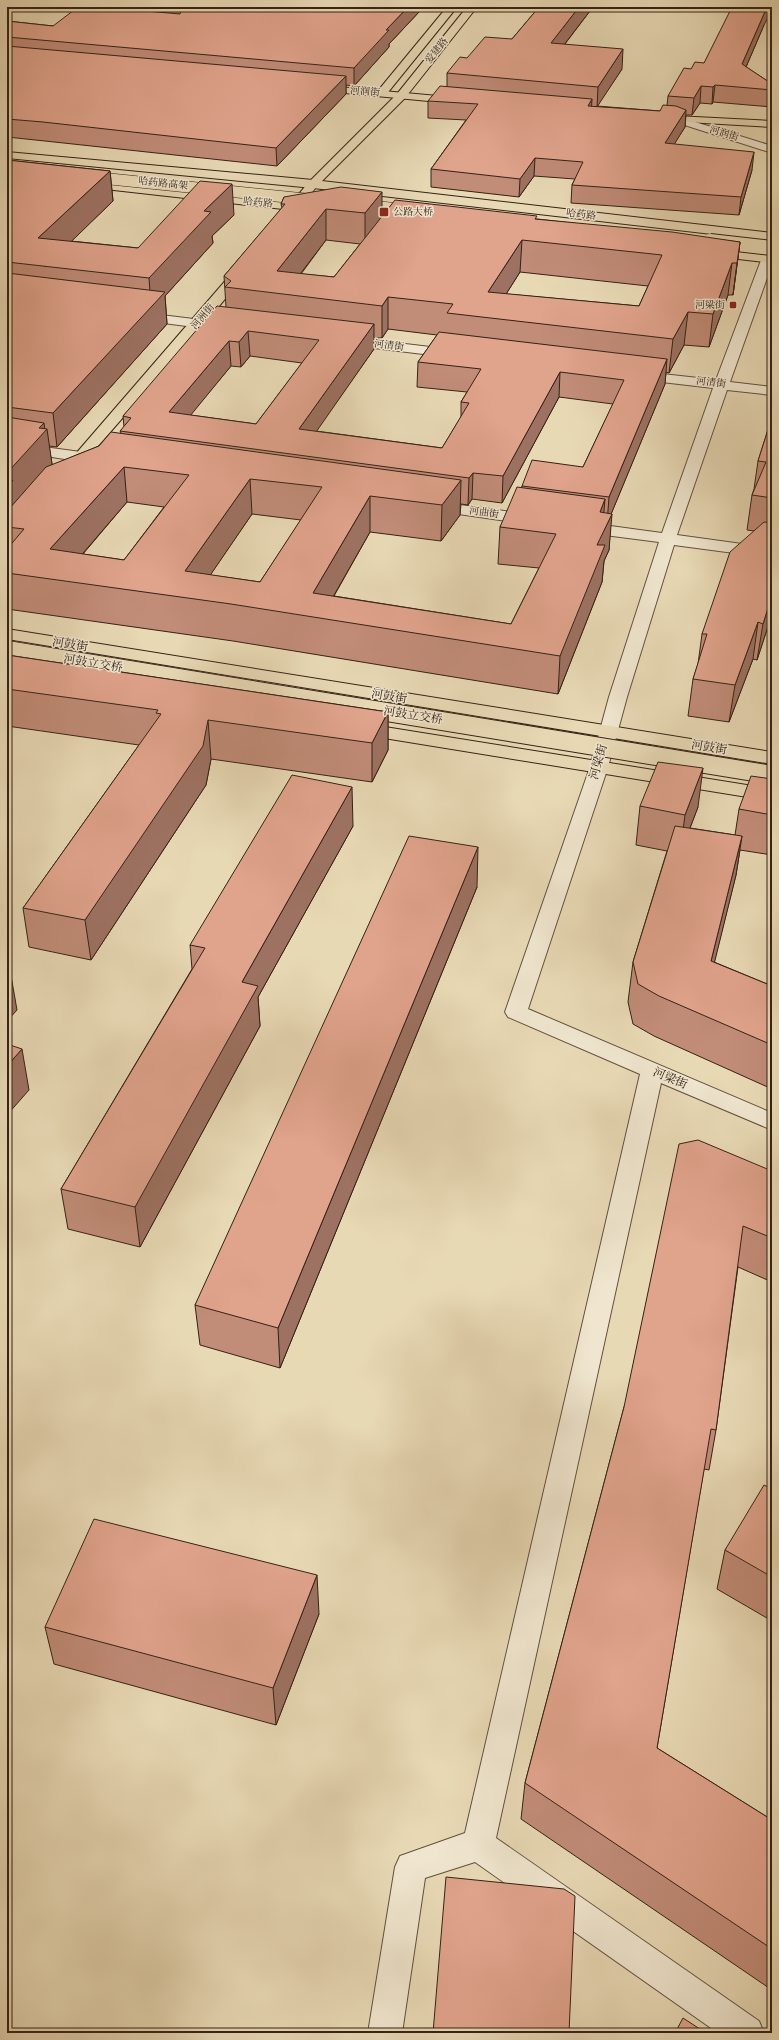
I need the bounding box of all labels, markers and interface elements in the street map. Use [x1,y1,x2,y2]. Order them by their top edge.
street label: 爱建路 [422,35,452,67]
street label: 河润街 [349,83,381,101]
street label: 河润街 [708,123,740,145]
street label: 哈药路高架 [137,174,189,194]
street label: 哈药路 [242,194,274,212]
place label: 公路大桥 [393,205,433,220]
marker: 公路大桥 [378,206,390,218]
street label: 哈药路 [565,206,597,224]
place label: 河梁街 [695,298,725,313]
marker: 河梁街 [728,300,738,310]
street label: 河洲街 [188,301,218,333]
street label: 河清街 [373,337,405,355]
street label: 河清街 [695,374,727,392]
street label: 河曲街 [468,503,500,523]
street label: 河鼓街 [51,633,90,657]
street label: 河鼓立交桥 [62,650,124,678]
street label: 河鼓街 [370,685,409,709]
street label: 河鼓立交桥 [382,702,444,730]
street label: 河鼓街 [690,736,729,760]
street label: 河梁街 [585,741,613,782]
street label: 河梁街 [650,1064,691,1095]

